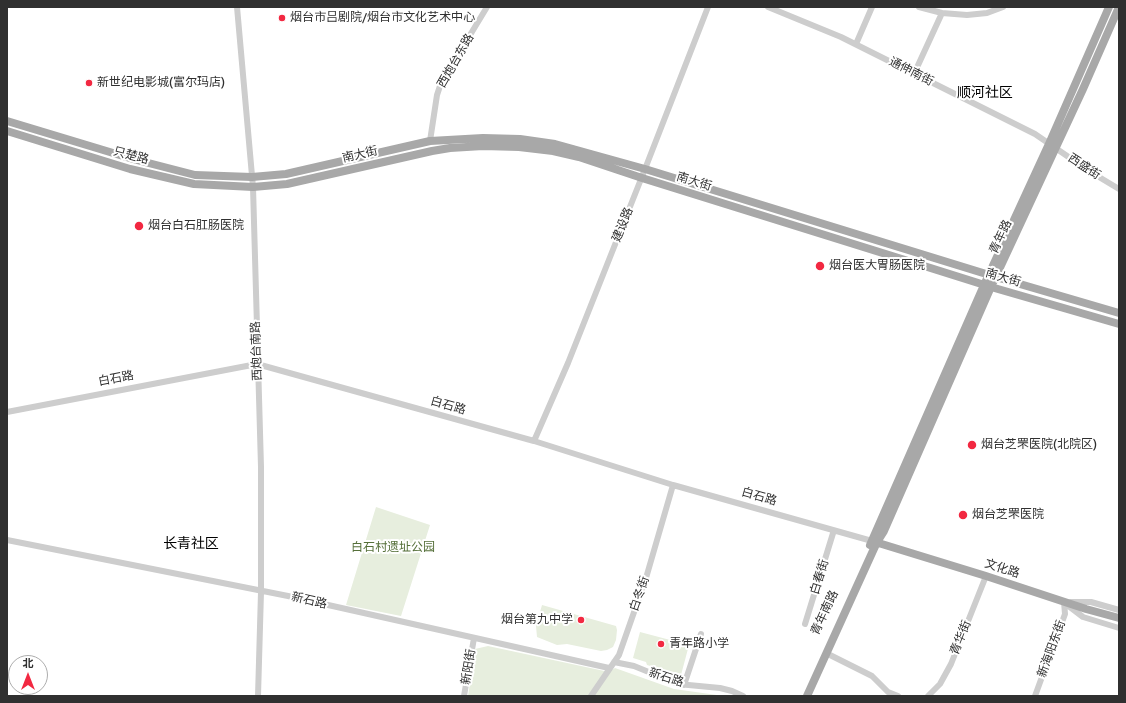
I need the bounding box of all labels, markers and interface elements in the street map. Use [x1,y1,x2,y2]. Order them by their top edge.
place label: 烟台市吕剧院/烟台市文化艺术中心 [290,11,475,25]
marker: 烟台市吕剧院/烟台市文化艺术中心 [277,13,287,23]
street label: 西炮台东路 [435,31,477,91]
street label: 通伸南街 [886,55,936,89]
place label: 新世纪电影城(富尔玛店) [97,76,225,90]
marker: 新世纪电影城(富尔玛店) [84,78,94,88]
district label: 顺河社区 [957,85,1013,101]
street label: 只楚路 [112,144,150,168]
street label: 南大街 [341,144,379,166]
street label: 西盛街 [1065,151,1103,183]
street label: 南大街 [675,170,713,194]
street label: 建设路 [610,206,636,244]
street label: 青年路 [987,218,1015,256]
place label: 烟台白石肛肠医院 [148,219,244,233]
marker: 烟台白石肛肠医院 [133,220,145,232]
place label: 烟台医大胃肠医院 [829,259,925,273]
marker: 烟台医大胃肠医院 [814,260,826,272]
street label: 南大街 [984,266,1022,290]
street label: 西炮台南路 [249,321,265,381]
street label: 白石路 [97,368,135,390]
street label: 白石路 [429,394,467,418]
place label: 烟台芝罘医院(北院区) [981,438,1097,452]
marker: 烟台芝罘医院(北院区) [966,439,978,451]
street label: 白石路 [740,485,778,509]
place label: 烟台芝罘医院 [972,508,1044,522]
marker: 烟台芝罘医院 [957,509,969,521]
district label: 长青社区 [163,536,219,552]
park label: 白石村遗址公园 [351,541,435,555]
street label: 文化路 [983,557,1021,581]
street label: 白春街 [808,558,832,596]
street label: 白冬街 [627,575,653,613]
street label: 青年南路 [808,588,842,638]
street label: 新石路 [290,590,328,612]
place label: 烟台第九中学 [501,613,573,627]
marker: 烟台第九中学 [576,615,586,625]
street label: 新海阳东街 [1035,618,1069,680]
street label: 青华街 [948,619,974,657]
place label: 青年路小学 [669,637,729,651]
marker: 青年路小学 [656,639,666,649]
street label: 新阳街 [459,648,479,686]
north arrow [8,655,48,695]
text: 北 [23,657,34,670]
street label: 新石路 [647,666,685,690]

